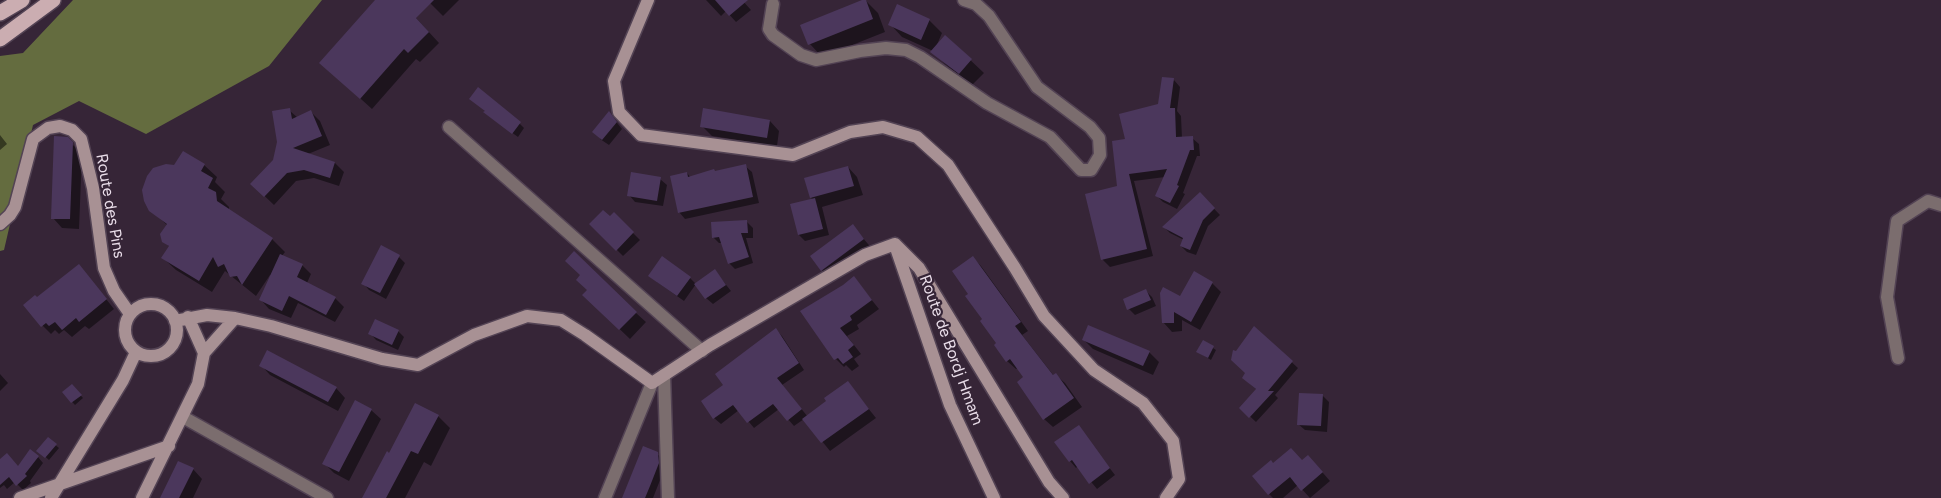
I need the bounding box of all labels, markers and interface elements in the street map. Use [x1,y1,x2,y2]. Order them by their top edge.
street label: Route des Pins [91,152,129,260]
street label: Route de Bordj Hmam [915,272,987,428]

